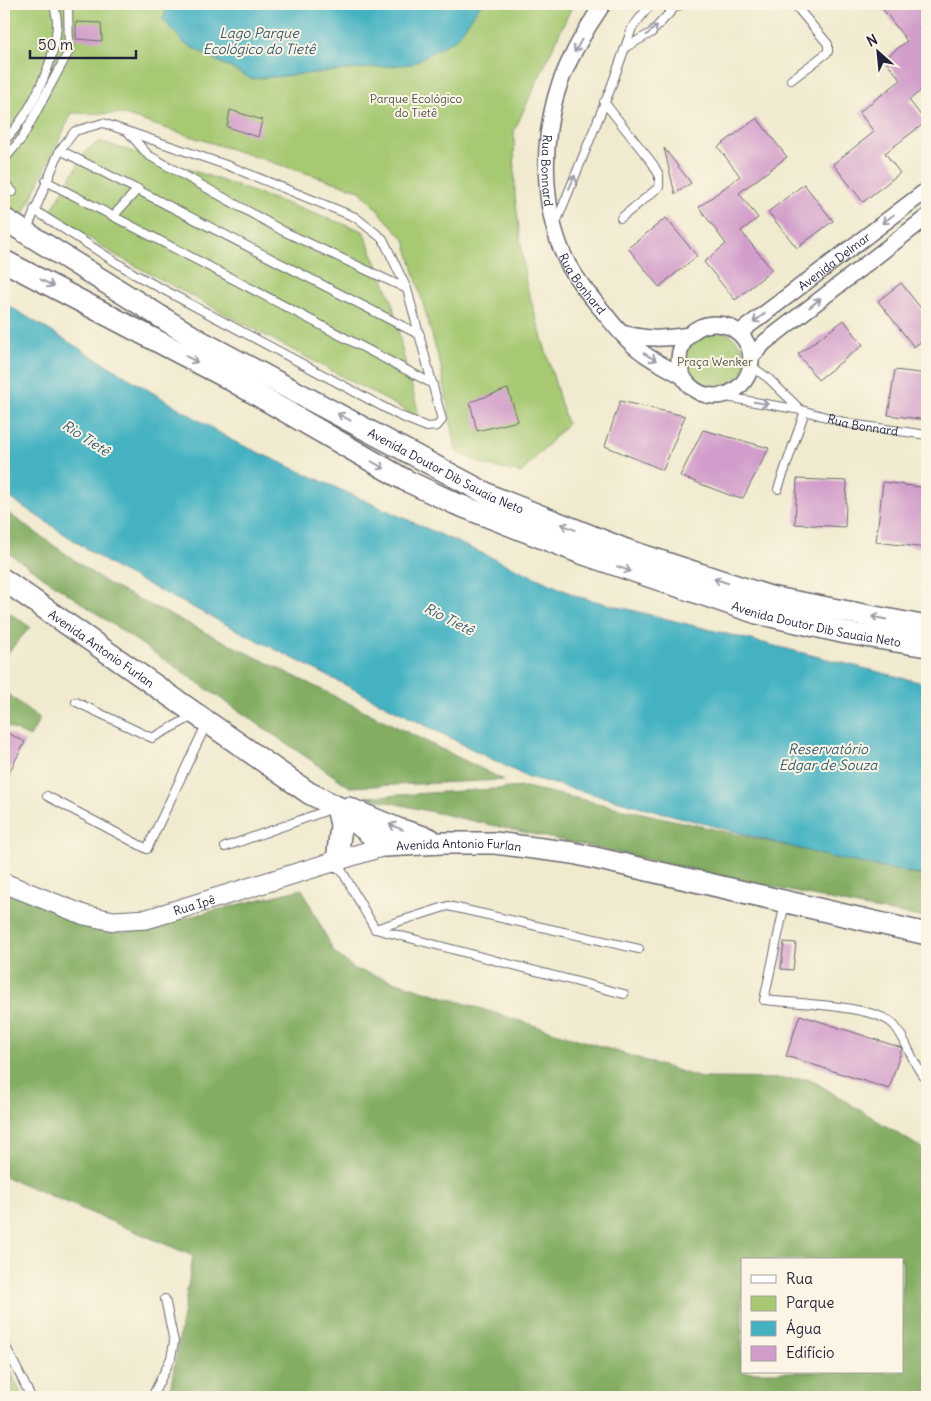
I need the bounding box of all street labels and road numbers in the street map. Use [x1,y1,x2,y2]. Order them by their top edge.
street label: Rua Bonnard [539,134,557,207]
street label: Avenida Delmar [795,229,873,293]
street label: Rua Bonhard [556,250,609,317]
street label: Rua Bonnard [826,410,899,438]
street label: Avenida Doutor Dib Sauaia Neto [366,424,526,516]
street label: Avenida Doutor Dib Sauaia Neto [730,597,903,649]
street label: Avenida Antonio Furlan [46,606,157,690]
street label: Avenida Antonio Furlan [396,835,522,854]
street label: Rua Ipê [171,891,217,918]

